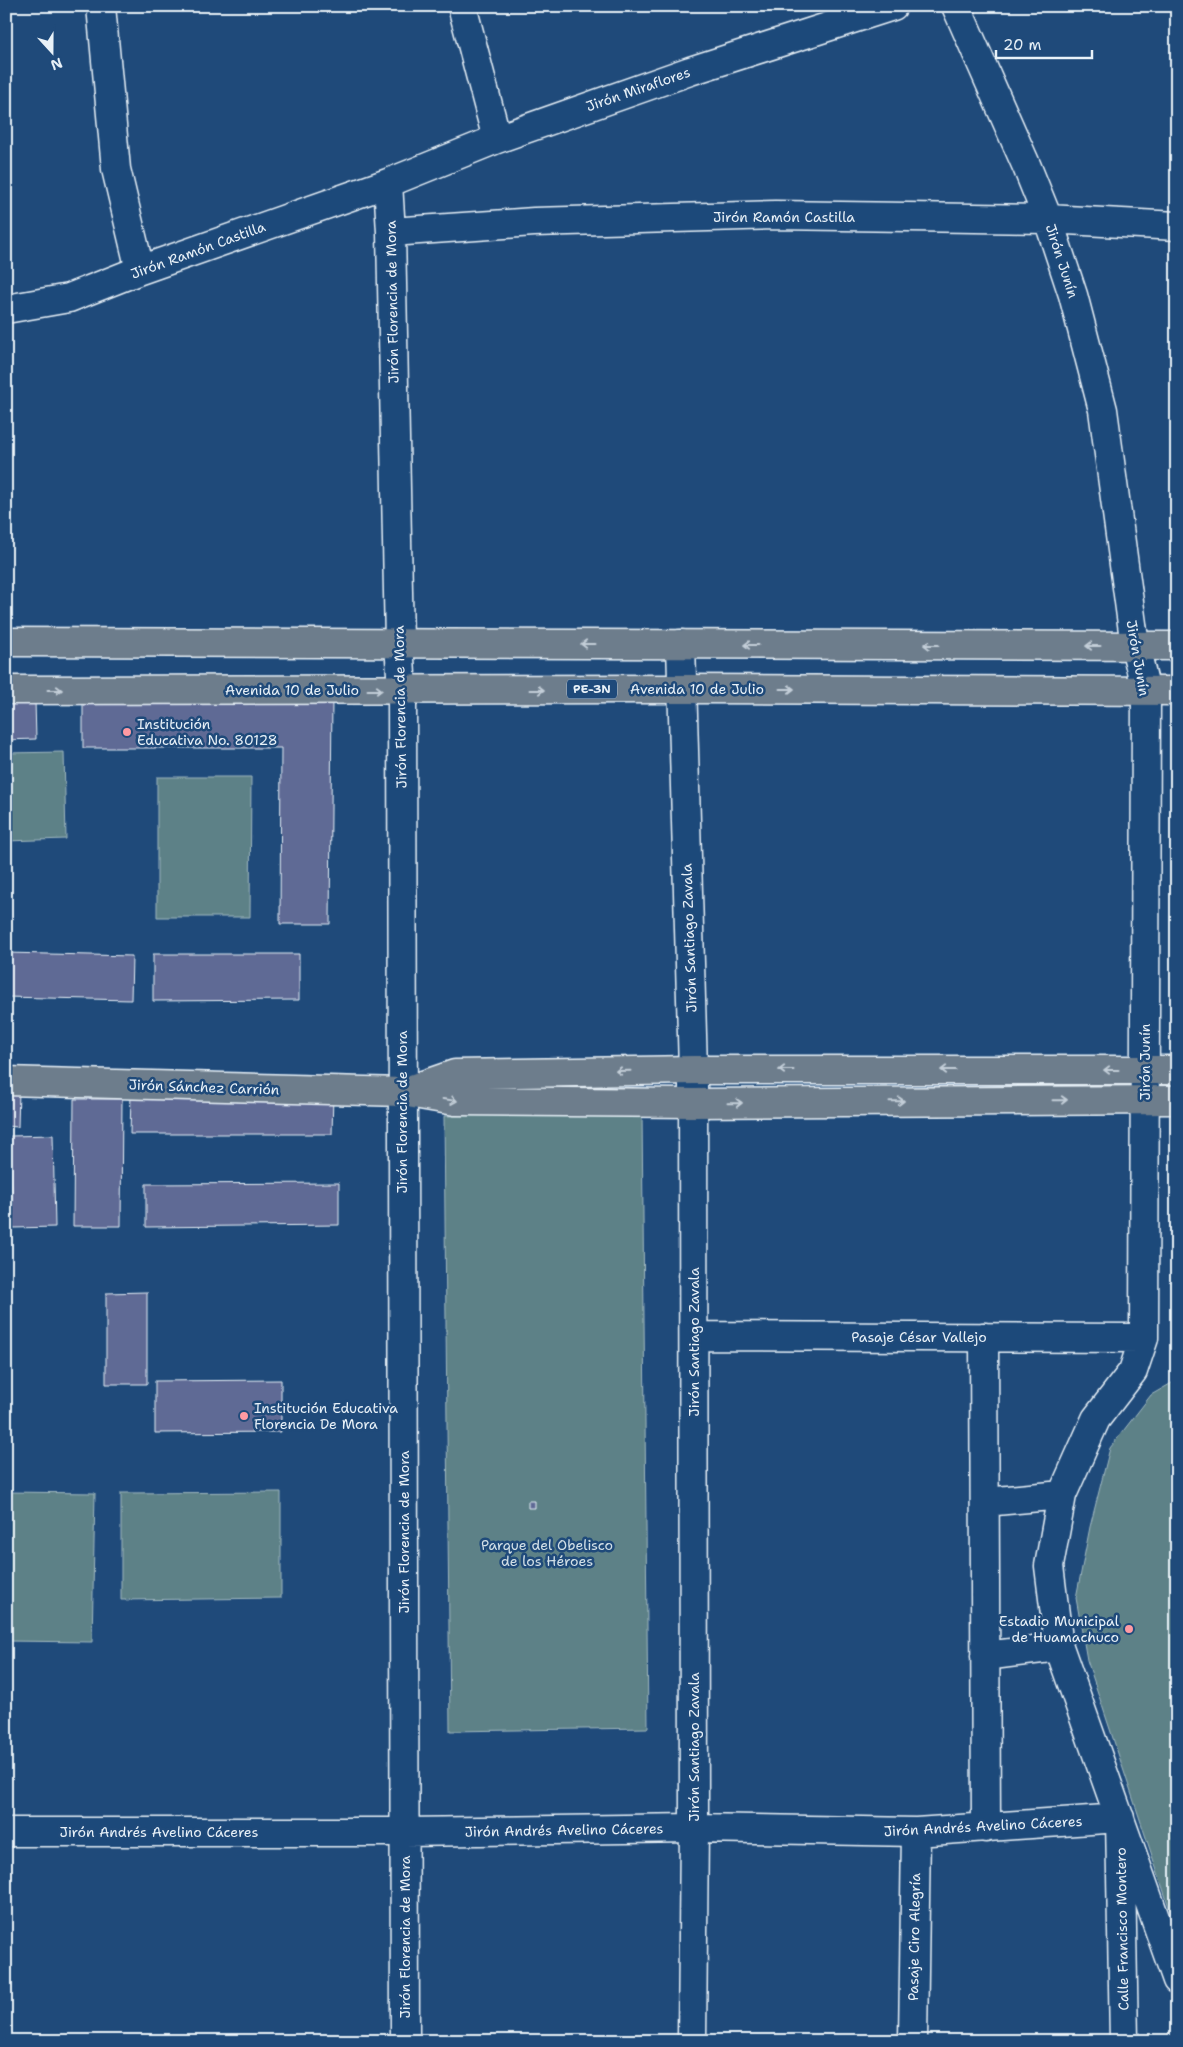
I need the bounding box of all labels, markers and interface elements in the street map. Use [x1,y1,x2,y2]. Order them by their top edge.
north arrow [28,28,78,78]
scale bar [996,28,1092,60]
text: 20 m [1003,35,1042,55]
text: N [48,54,65,75]
street label: Jirón Miraflores [583,63,693,115]
street label: Jirón Ramón Castilla [713,208,855,226]
street label: Jirón Ramón Castilla [128,217,268,283]
street label: Jirón Florencia de Mora [382,220,402,384]
street label: Jirón Junín [1042,222,1083,301]
street label: Jirón Junín [1122,619,1154,698]
street label: Jirón Florencia de Mora [390,625,410,789]
one-way arrow [580,639,596,649]
one-way arrow [743,640,759,650]
one-way arrow [923,640,939,650]
one-way arrow [1085,641,1102,651]
road number: PE-3N [567,680,617,699]
street label: Avenida 10 de Julio [630,680,764,698]
street label: Avenida 10 de Julio [225,681,359,699]
one-way arrow [779,684,795,694]
one-way arrow [46,685,63,695]
one-way arrow [366,685,383,695]
one-way arrow [529,685,545,695]
place label: Institución Educativa No. 80128 [137,715,278,749]
marker: Institución Educativa No. 80128 [121,726,133,738]
street label: Jirón Santiago Zavala [677,863,701,1013]
street label: Jirón Junín [1136,1023,1154,1100]
street label: Jirón Florencia de Mora [393,1030,411,1194]
one-way arrow [778,1065,794,1075]
one-way arrow [940,1065,956,1075]
one-way arrow [1103,1065,1119,1075]
one-way arrow [615,1066,632,1076]
street label: Jirón Sánchez Carrión [128,1075,280,1099]
one-way arrow [442,1095,458,1105]
one-way arrow [1052,1095,1068,1105]
one-way arrow [889,1097,905,1106]
one-way arrow [726,1098,743,1108]
street label: Jirón Santiago Zavala [685,1267,703,1417]
street label: Pasaje César Vallejo [851,1328,987,1346]
place label: Institución Educativa Florencia De Mora [254,1399,398,1433]
marker: Institución Educativa Florencia De Mora [238,1410,250,1422]
street label: Jirón Florencia de Mora [395,1450,413,1614]
park label: Parque del Obelisco de los Héroes [481,1536,613,1570]
place label: Estadio Municipal de Huamachuco [999,1612,1120,1646]
marker: Estadio Municipal de Huamachuco [1123,1623,1135,1635]
street label: Jirón Santiago Zavala [685,1672,703,1822]
street label: Jirón Andrés Avelino Cáceres [883,1812,1083,1840]
street label: Jirón Andrés Avelino Cáceres [464,1819,664,1841]
street label: Jirón Andrés Avelino Cáceres [60,1823,259,1841]
street label: Calle Francisco Montero [1112,1847,1132,2011]
street label: Jirón Florencia de Mora [396,1855,414,2019]
street label: Pasaje Ciro Alegría [904,1873,924,2001]

